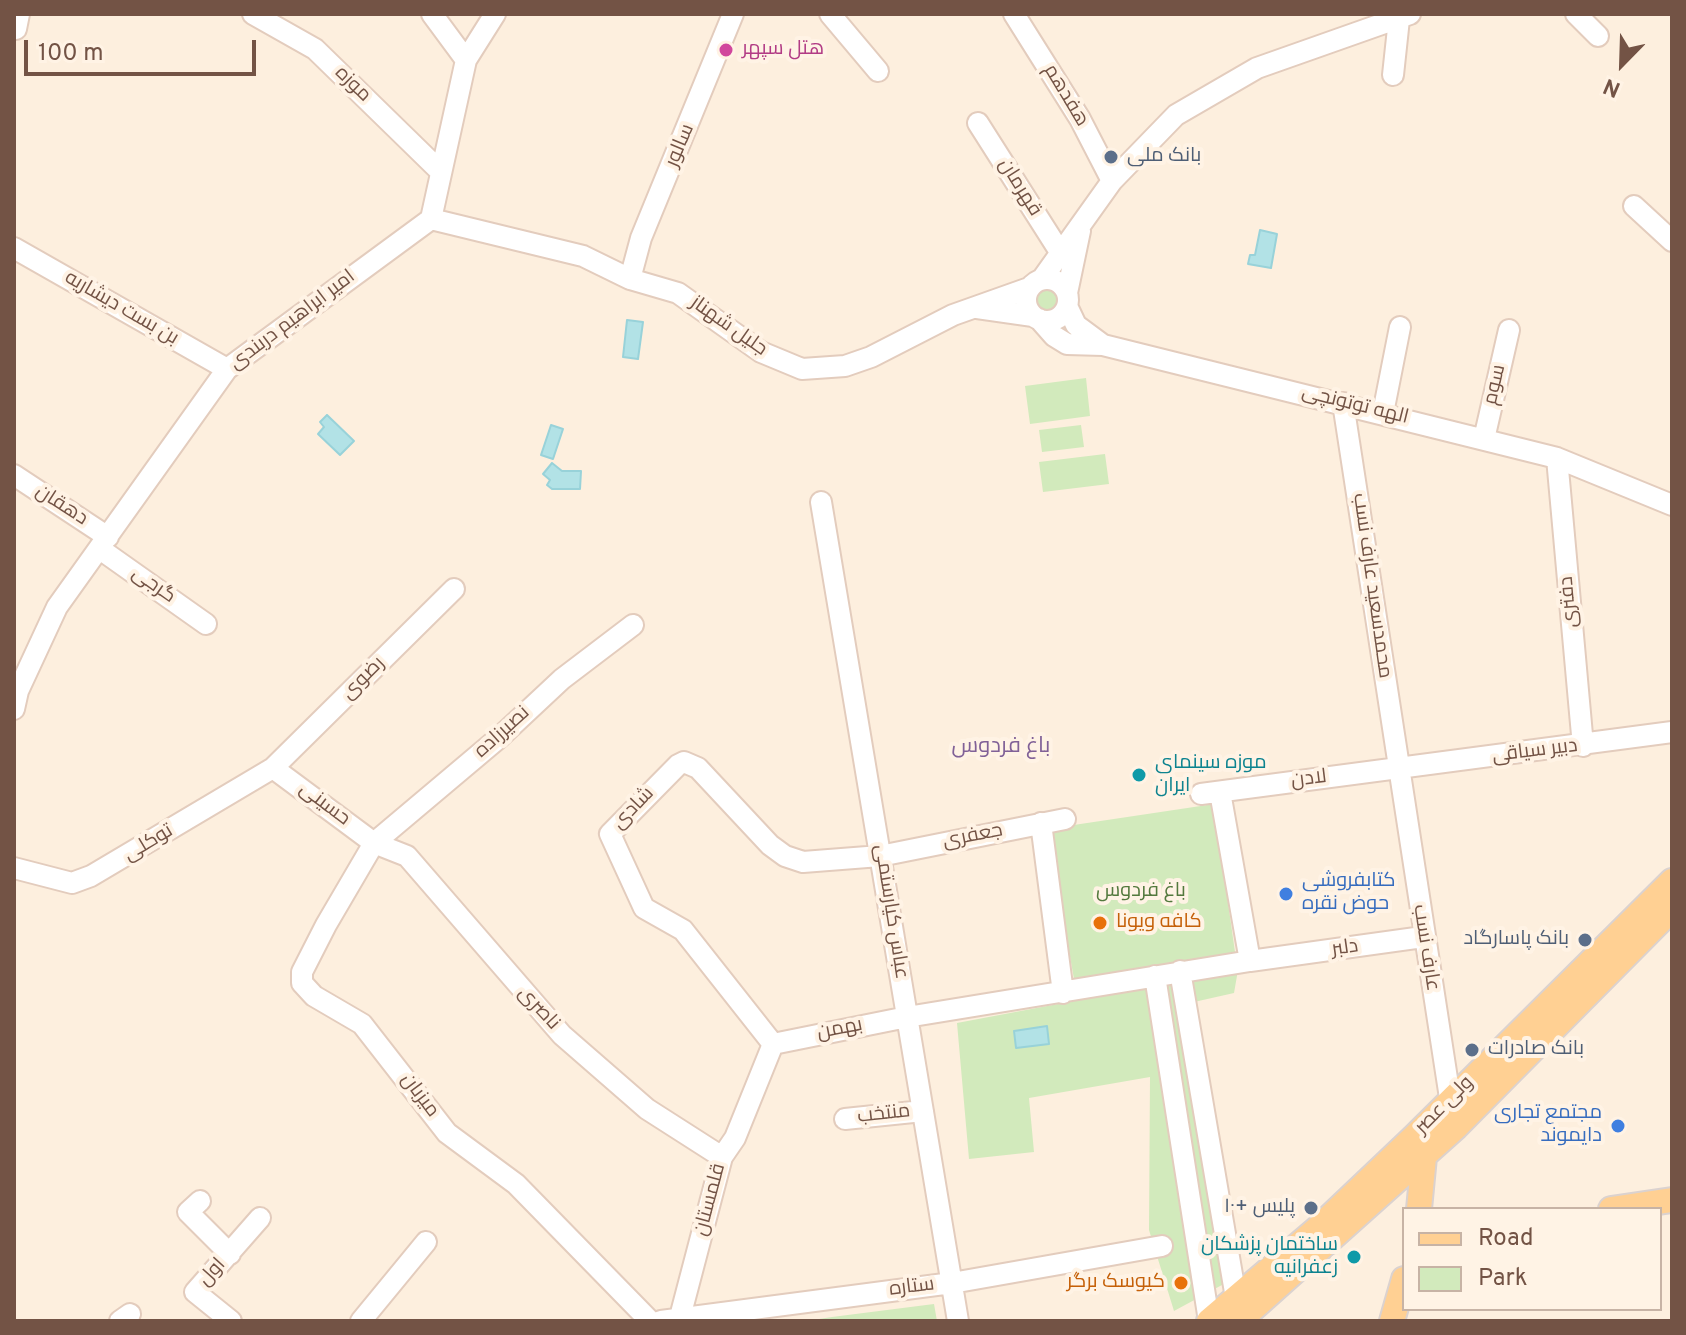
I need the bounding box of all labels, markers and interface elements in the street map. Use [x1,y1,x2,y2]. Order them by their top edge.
scale bar [28,24,260,74]
north arrow [1582,24,1662,104]
place label: هتل سپهر [742,38,824,62]
text: 100 m [38,39,104,69]
marker: هتل سپهر [717,41,735,59]
street label: هفدهم [1037,60,1093,132]
street label: موزه [329,62,375,108]
text: N [1600,71,1625,102]
street label: سالور [661,121,701,171]
place label: بانک ملی [1127,145,1201,169]
marker: بانک ملی [1102,148,1120,166]
street label: قهرمان [992,155,1046,221]
street label: امیر ابراهیم دربندی [225,266,361,376]
street label: بن بست دیشاریه [60,267,182,351]
street label: جلیل شهناز [685,292,771,362]
street label: سوم [1480,363,1512,407]
street label: الهه توتونچی [1299,381,1411,431]
street label: دهقان [30,480,92,532]
street label: محمدسعید عارف نسب [1346,492,1396,680]
street label: گرجی [126,562,180,610]
street label: دفتری [1556,575,1584,629]
street label: رضوى [337,652,391,706]
street label: نصیرزاده [470,702,536,764]
district label: باغ فردوس [952,735,1050,761]
street label: دبیر سیاقی [1491,735,1579,769]
place label: موزه سینمای ایران [1155,752,1267,799]
marker: موزه سینمای ایران [1130,766,1148,784]
street label: لادن [1290,766,1328,794]
street label: حسینی [294,778,354,832]
street label: شادی [608,783,660,835]
street label: جعفری [941,819,1005,855]
street label: توکلی [120,820,178,868]
street label: عباس کیارستمی [868,843,912,981]
place label: کتابفروشی حوض نقره [1302,870,1396,917]
park label: باغ فردوس [1096,880,1186,904]
marker: کتابفروشی حوض نقره [1277,885,1295,903]
street label: عارف نسب [1406,903,1444,993]
place label: کافه ویونا [1116,911,1202,935]
marker: کافه ویونا [1091,914,1109,932]
place label: بانک پاسارگاد [1463,928,1569,952]
marker: بانک پاسارگاد [1576,931,1594,949]
street label: دلبر [1330,935,1360,963]
street label: ناصری [512,982,564,1036]
street label: بهمن [815,1014,865,1046]
place label: بانک صادرات [1488,1038,1584,1062]
marker: بانک صادرات [1463,1041,1481,1059]
street label: میزبان [395,1069,443,1123]
street label: ولی عصر [1411,1072,1479,1140]
street label: منتخب [856,1100,912,1130]
place label: مجتمع تجاری دایموند [1494,1102,1602,1149]
marker: مجتمع تجاری دایموند [1609,1117,1627,1135]
street label: قلمستان [690,1161,732,1239]
place label: پلیس +۱۰ [1224,1196,1295,1220]
marker: پلیس +۱۰ [1302,1199,1320,1217]
legend [1402,1207,1662,1311]
text: Road [1478,1224,1534,1254]
place label: ساختمان پزشکان زعفرانیه [1201,1234,1338,1281]
marker: ساختمان پزشکان زعفرانیه [1345,1248,1363,1266]
street label: اول [194,1254,232,1292]
text: Park [1478,1264,1528,1294]
place label: کیوسک برگر [1067,1271,1165,1295]
street label: ستاره [888,1273,936,1303]
marker: کیوسک برگر [1172,1274,1190,1292]

